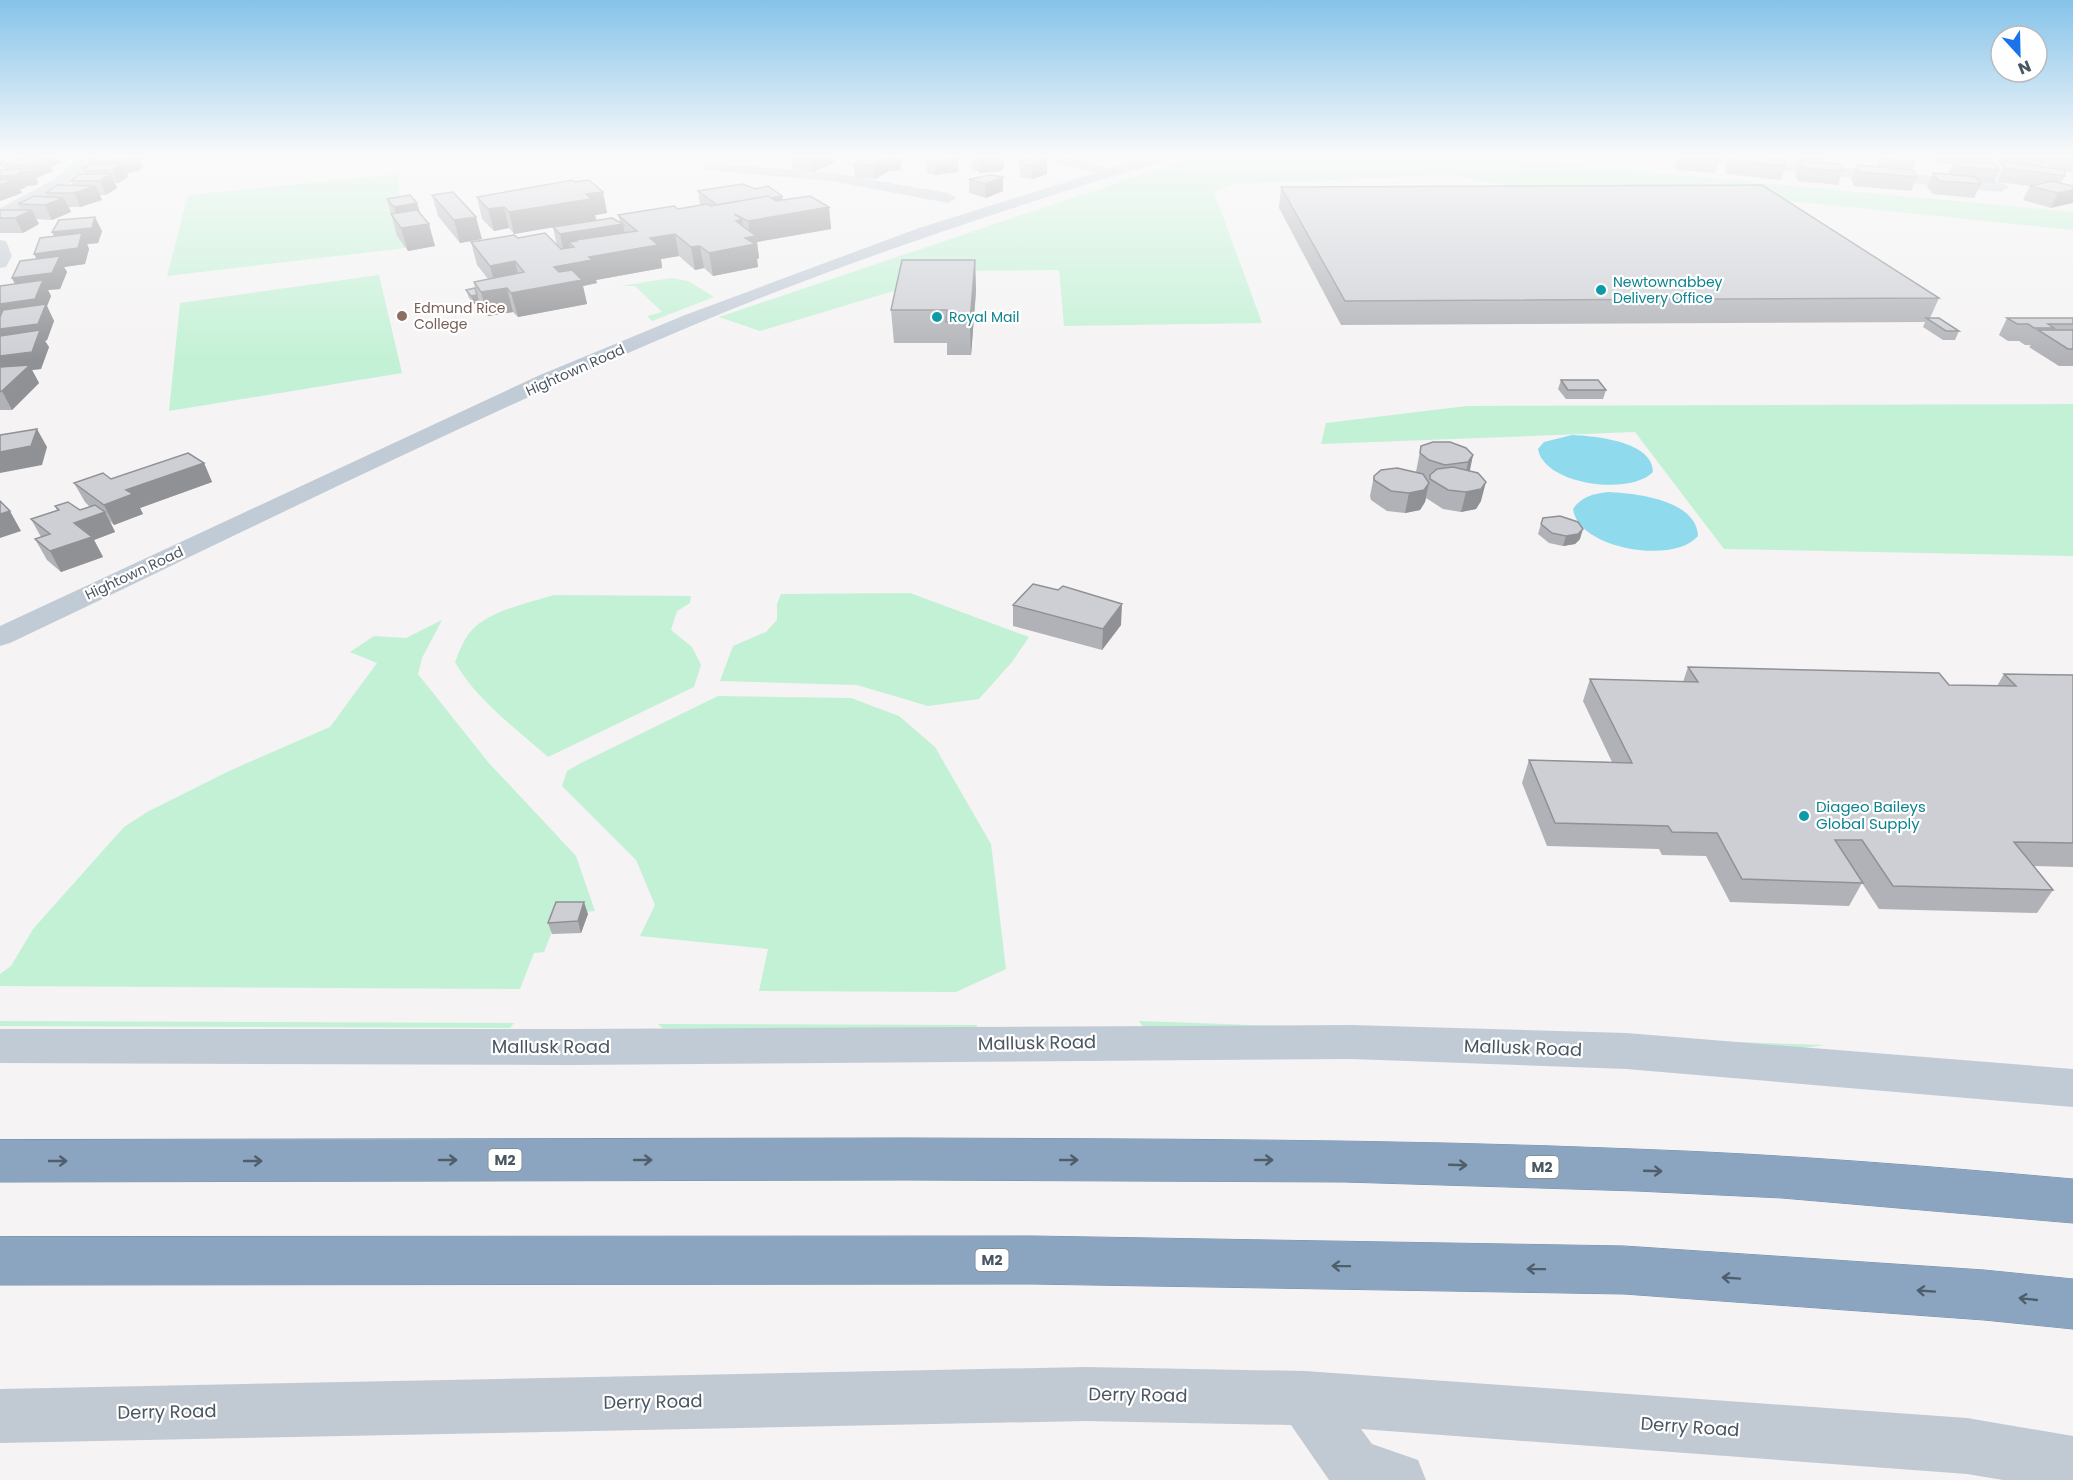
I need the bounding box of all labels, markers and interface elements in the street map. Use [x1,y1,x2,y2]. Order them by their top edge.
north arrow [1989,24,2049,84]
text: N [2015,55,2034,80]
place label: Newtownabbey Delivery Office [1613,272,1723,308]
marker: Newtownabbey Delivery Office [1594,283,1608,297]
place label: Edmund Rice College [414,298,506,334]
place label: Royal Mail [949,307,1019,327]
marker: Edmund Rice College [395,309,409,323]
marker: Royal Mail [930,310,944,324]
street label: Hightown Road [522,339,628,401]
street label: Hightown Road [82,541,186,605]
place label: Diageo Baileys Global Supply [1816,796,1926,834]
marker: Diageo Baileys Global Supply [1797,809,1811,823]
street label: Mallusk Road [978,1029,1096,1056]
street label: Mallusk Road [1463,1033,1583,1062]
street label: Mallusk Road [492,1034,610,1059]
road number: M2 [488,1149,522,1171]
one-way arrow [438,1154,458,1166]
one-way arrow [633,1154,653,1166]
one-way arrow [1058,1154,1078,1165]
one-way arrow [1253,1154,1273,1166]
one-way arrow [48,1155,68,1167]
one-way arrow [243,1155,263,1167]
road number: M2 [1526,1156,1558,1178]
one-way arrow [1448,1159,1468,1170]
one-way arrow [1643,1165,1663,1177]
road number: M2 [976,1249,1008,1271]
one-way arrow [1332,1260,1352,1271]
one-way arrow [1527,1263,1547,1275]
one-way arrow [1722,1272,1742,1283]
one-way arrow [1916,1285,1936,1296]
one-way arrow [2019,1293,2039,1304]
street label: Derry Road [1088,1381,1188,1408]
street label: Derry Road [603,1388,703,1415]
street label: Derry Road [117,1398,217,1425]
street label: Derry Road [1640,1411,1740,1442]

